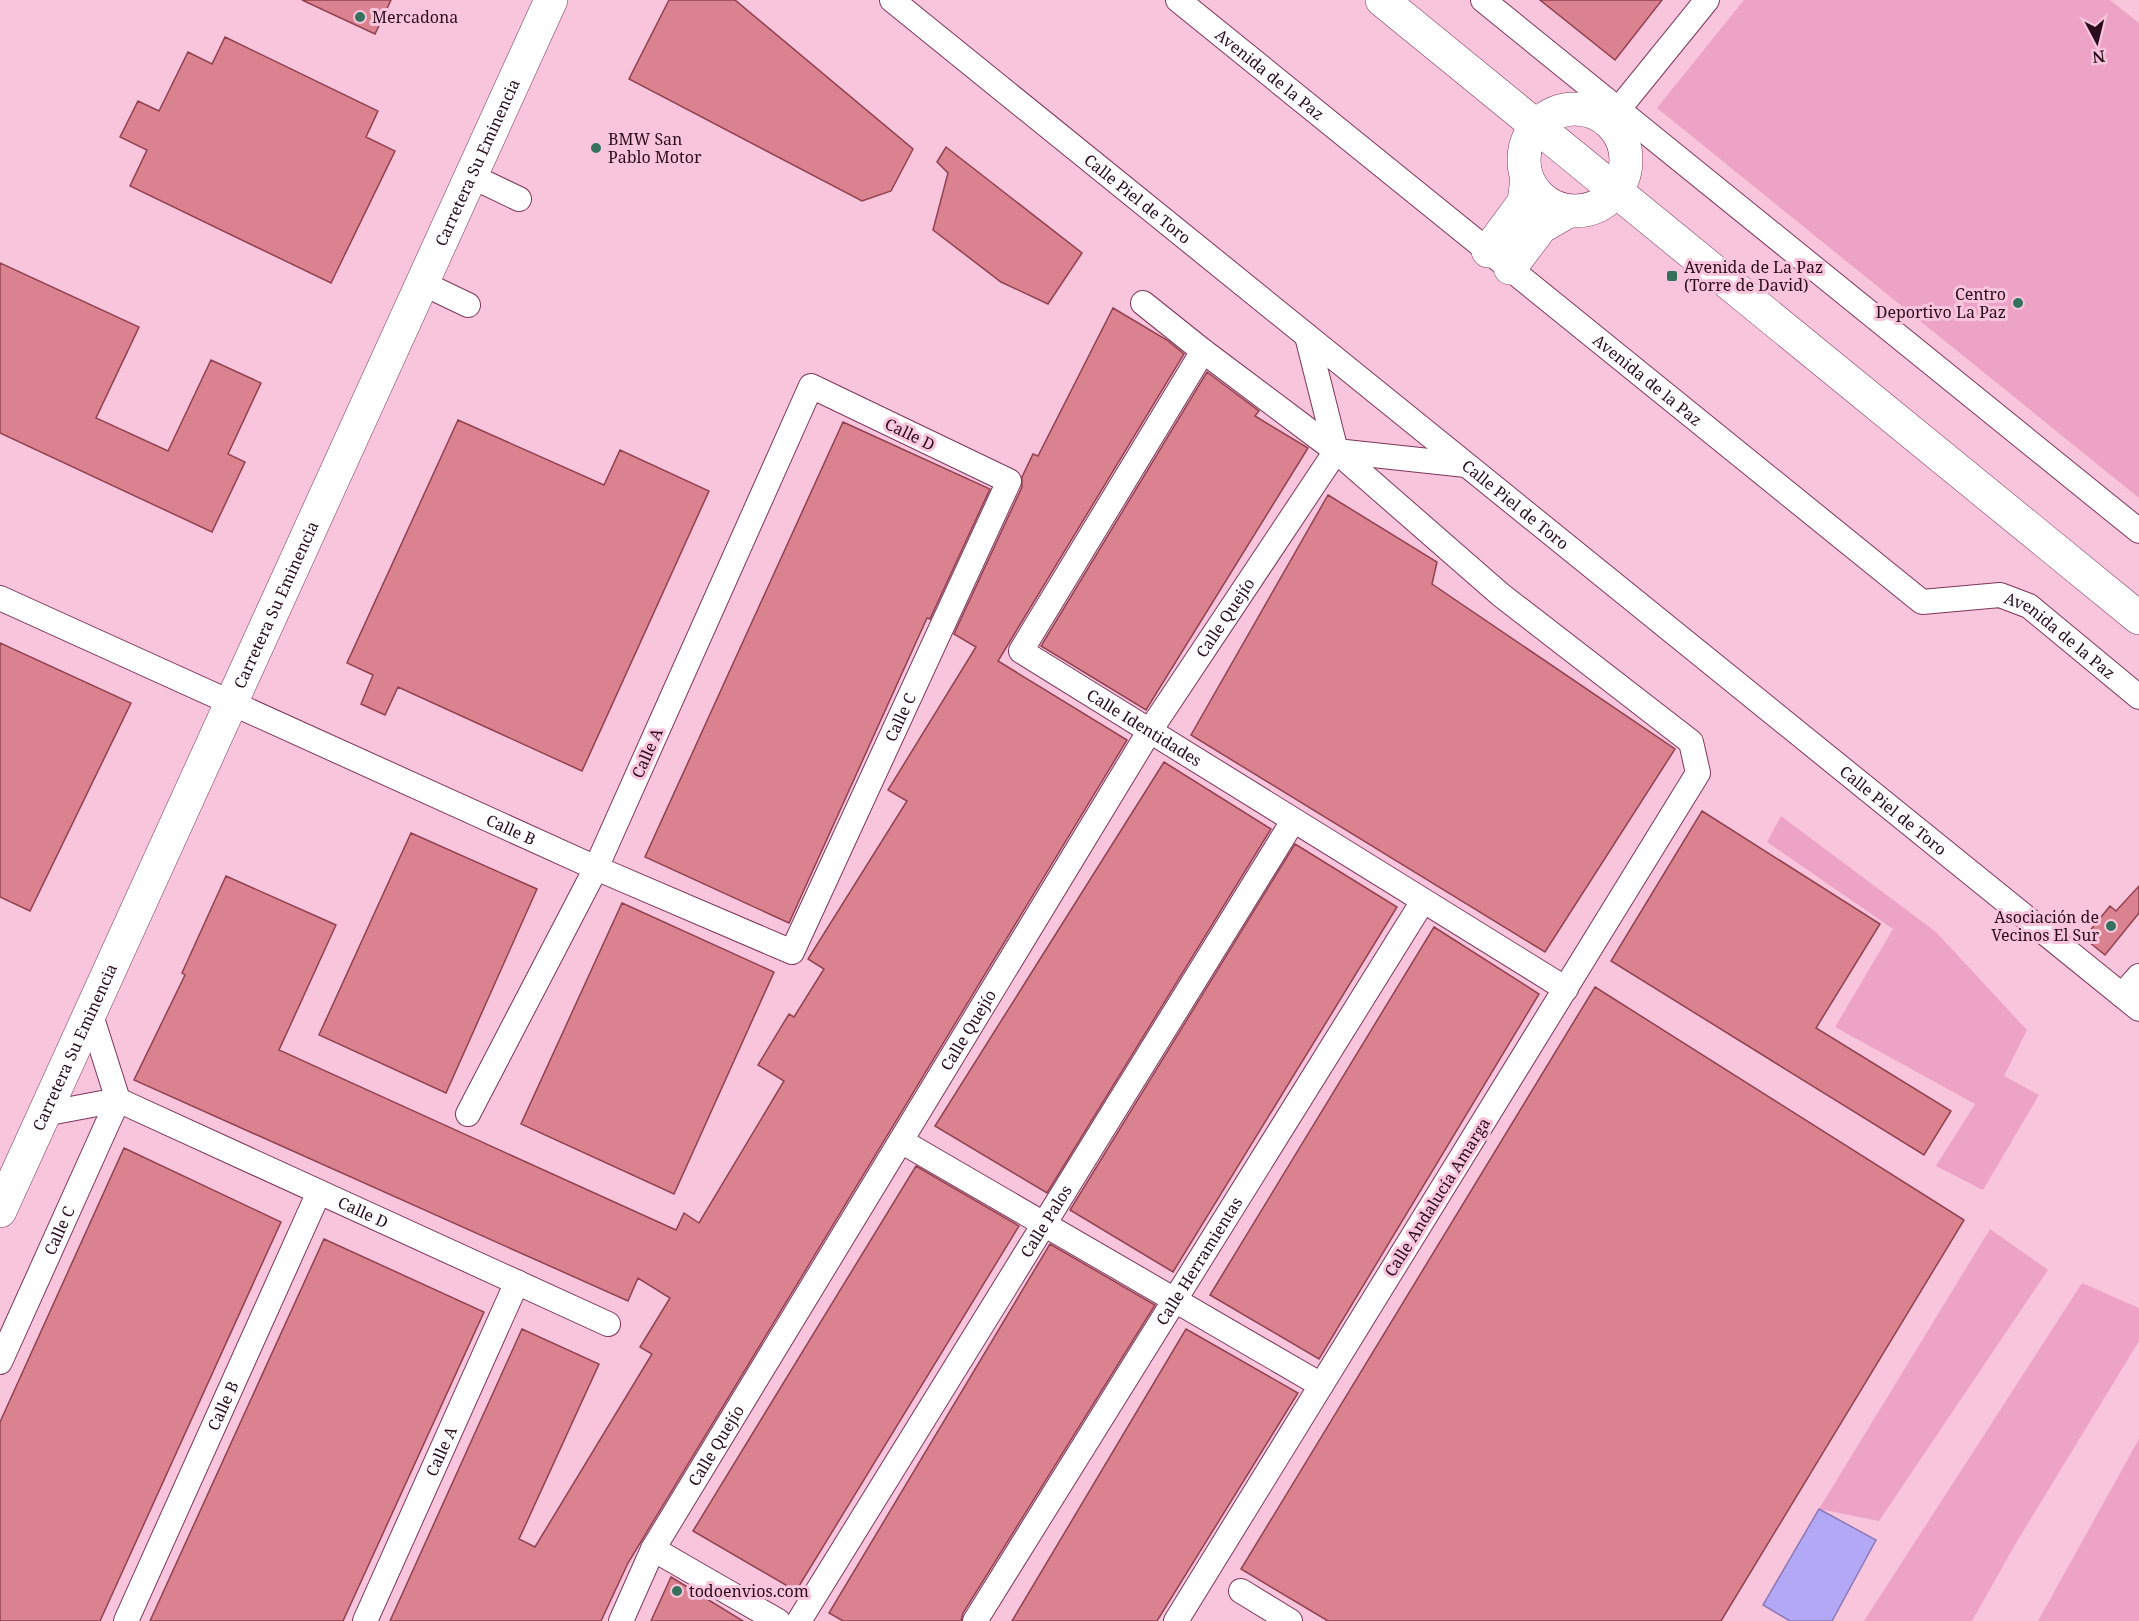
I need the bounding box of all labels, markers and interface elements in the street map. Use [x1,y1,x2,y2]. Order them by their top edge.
place label: Mercadona [372,6,458,28]
marker: Mercadona [353,10,367,24]
north arrow [2067,12,2127,72]
street label: Avenida de la Paz [1211,23,1329,125]
text: N [2091,45,2106,69]
street label: Carretera Su Eminencia [429,75,525,250]
place label: BMW San Pablo Motor [608,128,702,168]
marker: BMW San Pablo Motor [589,141,603,155]
street label: Calle Piel de Toro [1080,149,1196,249]
place label: Avenida de La Paz (Torre de David) [1684,256,1823,296]
marker: Avenida de La Paz (Torre de David) [1665,269,1679,283]
place label: Centro Deportivo La Paz [1876,283,2006,323]
marker: Centro Deportivo La Paz [2011,296,2025,310]
street label: Avenida de la Paz [1588,329,1707,431]
street label: Calle D [881,412,939,456]
street label: Calle Piel de Toro [1457,455,1574,554]
street label: Carretera Su Eminencia [228,518,323,692]
street label: Calle Quejío [1191,573,1260,662]
street label: Avenida de la Paz [2001,587,2120,684]
street label: Calle Identidades [1083,684,1206,771]
street label: Calle C [879,689,921,745]
street label: Calle A [626,724,668,782]
street label: Calle Piel de Toro [1835,760,1951,860]
street label: Calle B [483,809,539,850]
place label: Asociación de Vecinos El Sur [1991,906,2099,946]
marker: Asociación de Vecinos El Sur [2104,919,2118,933]
street label: Carretera Su Eminencia [27,960,122,1134]
street label: Calle Quejío [935,985,1001,1075]
street label: Calle Andalucía Amarga [1379,1113,1495,1281]
street label: Calle Palos [1015,1181,1077,1262]
street label: Calle D [335,1191,392,1233]
street label: Calle Herramientas [1151,1193,1247,1329]
street label: Calle C [39,1203,80,1259]
street label: Calle B [202,1378,244,1434]
street label: Calle Quejío [683,1401,749,1490]
street label: Calle A [420,1422,462,1480]
place label: todoenvios.com [689,1580,809,1602]
marker: todoenvios.com [670,1584,684,1598]

